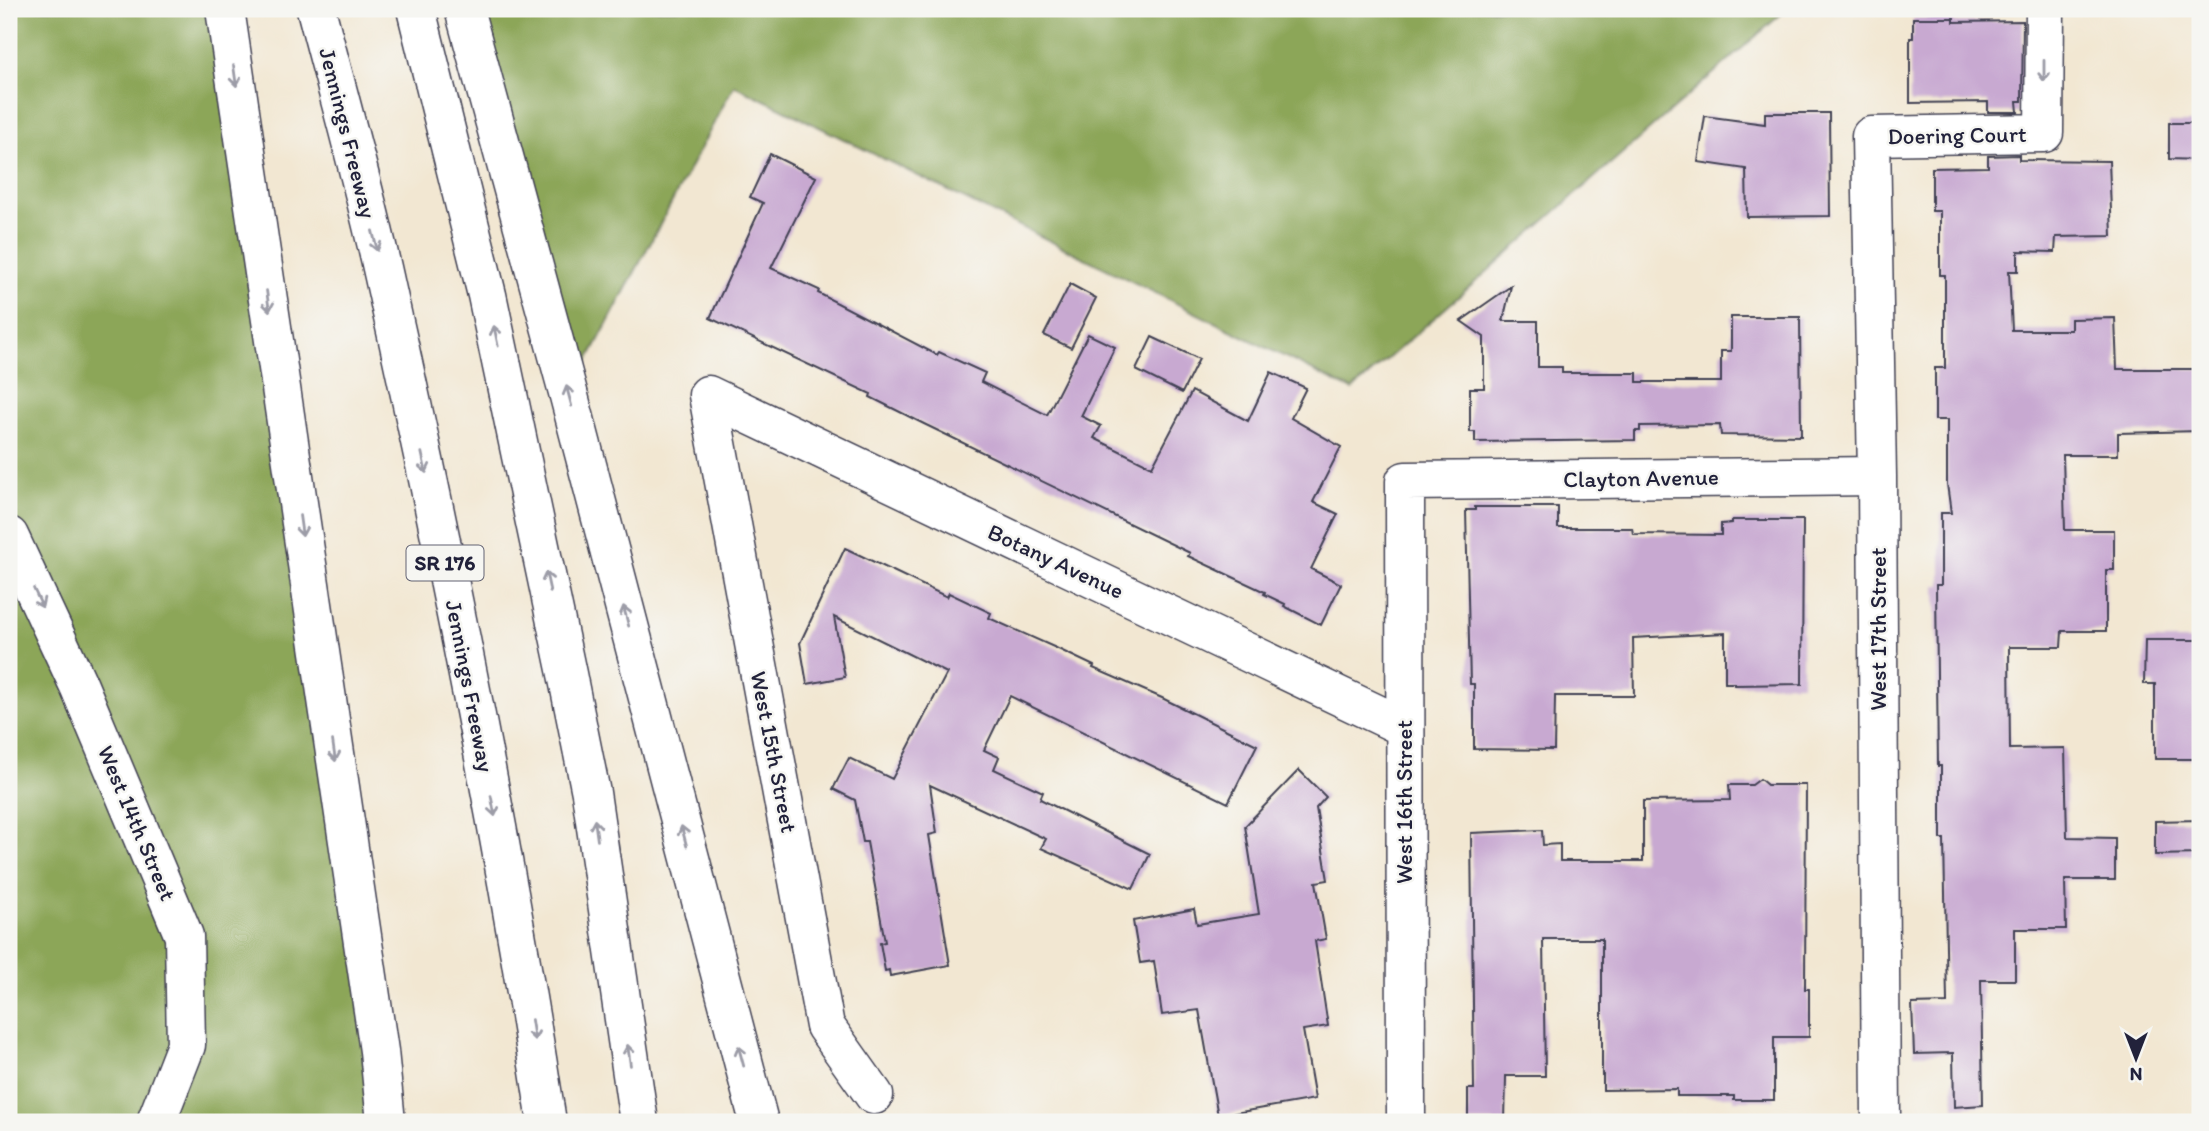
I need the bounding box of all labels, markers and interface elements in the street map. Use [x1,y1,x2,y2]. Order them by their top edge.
street label: Jennings Freeway [313,45,383,221]
one-way arrow [2037,59,2051,82]
one-way arrow [229,64,242,87]
street label: Doering Court [1887,120,2027,150]
one-way arrow [369,229,382,252]
one-way arrow [262,289,275,312]
one-way arrow [488,325,502,348]
one-way arrow [562,385,575,408]
one-way arrow [417,451,431,474]
street label: Clayton Avenue [1563,463,1719,493]
one-way arrow [295,515,308,537]
street label: Botany Avenue [984,517,1128,605]
road number: SR 176 [406,546,484,580]
street label: West 17th Street [1864,547,1892,711]
one-way arrow [540,571,554,594]
one-way arrow [32,587,45,608]
street label: Jennings Freeway [440,598,500,775]
one-way arrow [619,605,632,628]
street label: West 15th Street [745,669,803,835]
street label: West 16th Street [1390,720,1418,884]
one-way arrow [328,740,341,762]
street label: West 14th Street [92,741,182,905]
one-way arrow [487,794,500,817]
one-way arrow [589,819,602,842]
one-way arrow [677,825,690,848]
one-way arrow [527,1018,540,1041]
north arrow [2100,1023,2170,1092]
one-way arrow [622,1044,635,1067]
one-way arrow [734,1045,747,1068]
text: N [2130,1063,2142,1086]

